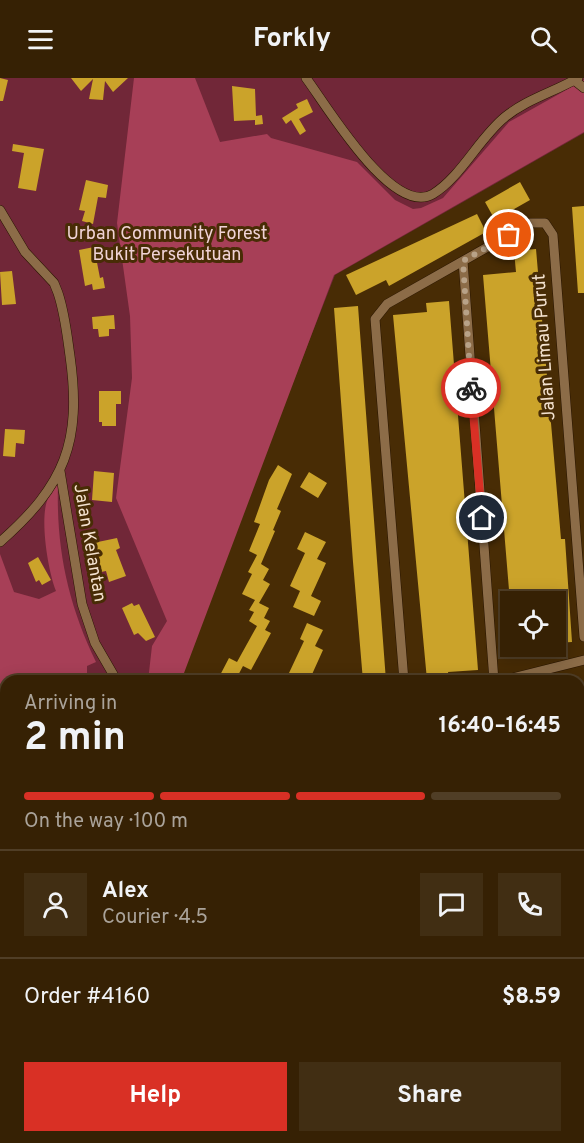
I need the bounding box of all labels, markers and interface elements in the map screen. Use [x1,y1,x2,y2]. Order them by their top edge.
text: Forkly [253,22,331,56]
icon: menu [24,23,57,56]
icon: search [527,23,560,56]
pin [483,209,534,260]
icon: bag [492,218,525,251]
park label: Urban Community Forest Bukit Persekutuan [66,223,268,267]
street label: Jalan Limau Purut [528,273,562,421]
courier [441,358,501,418]
icon: bike [455,372,488,405]
street label: Jalan Kelantan [67,482,111,604]
pin [456,492,507,543]
icon: home [465,501,498,534]
map controls [500,591,566,657]
button: locate [500,591,566,657]
text: Arriving in [24,691,117,717]
text: 16:40–16:45 [438,713,561,740]
text: 2 min [24,715,126,764]
text: On the way · 100 m [24,809,188,835]
button: person [24,873,87,936]
button: chat [420,873,483,936]
button: phone [498,873,561,936]
text: Alex [102,878,149,905]
text: Courier · 4.5 [102,905,208,931]
text: Order #4160 [24,984,150,1011]
text: $8.59 [502,984,561,1011]
button: Help [24,1062,287,1131]
button: Share [299,1062,561,1131]

